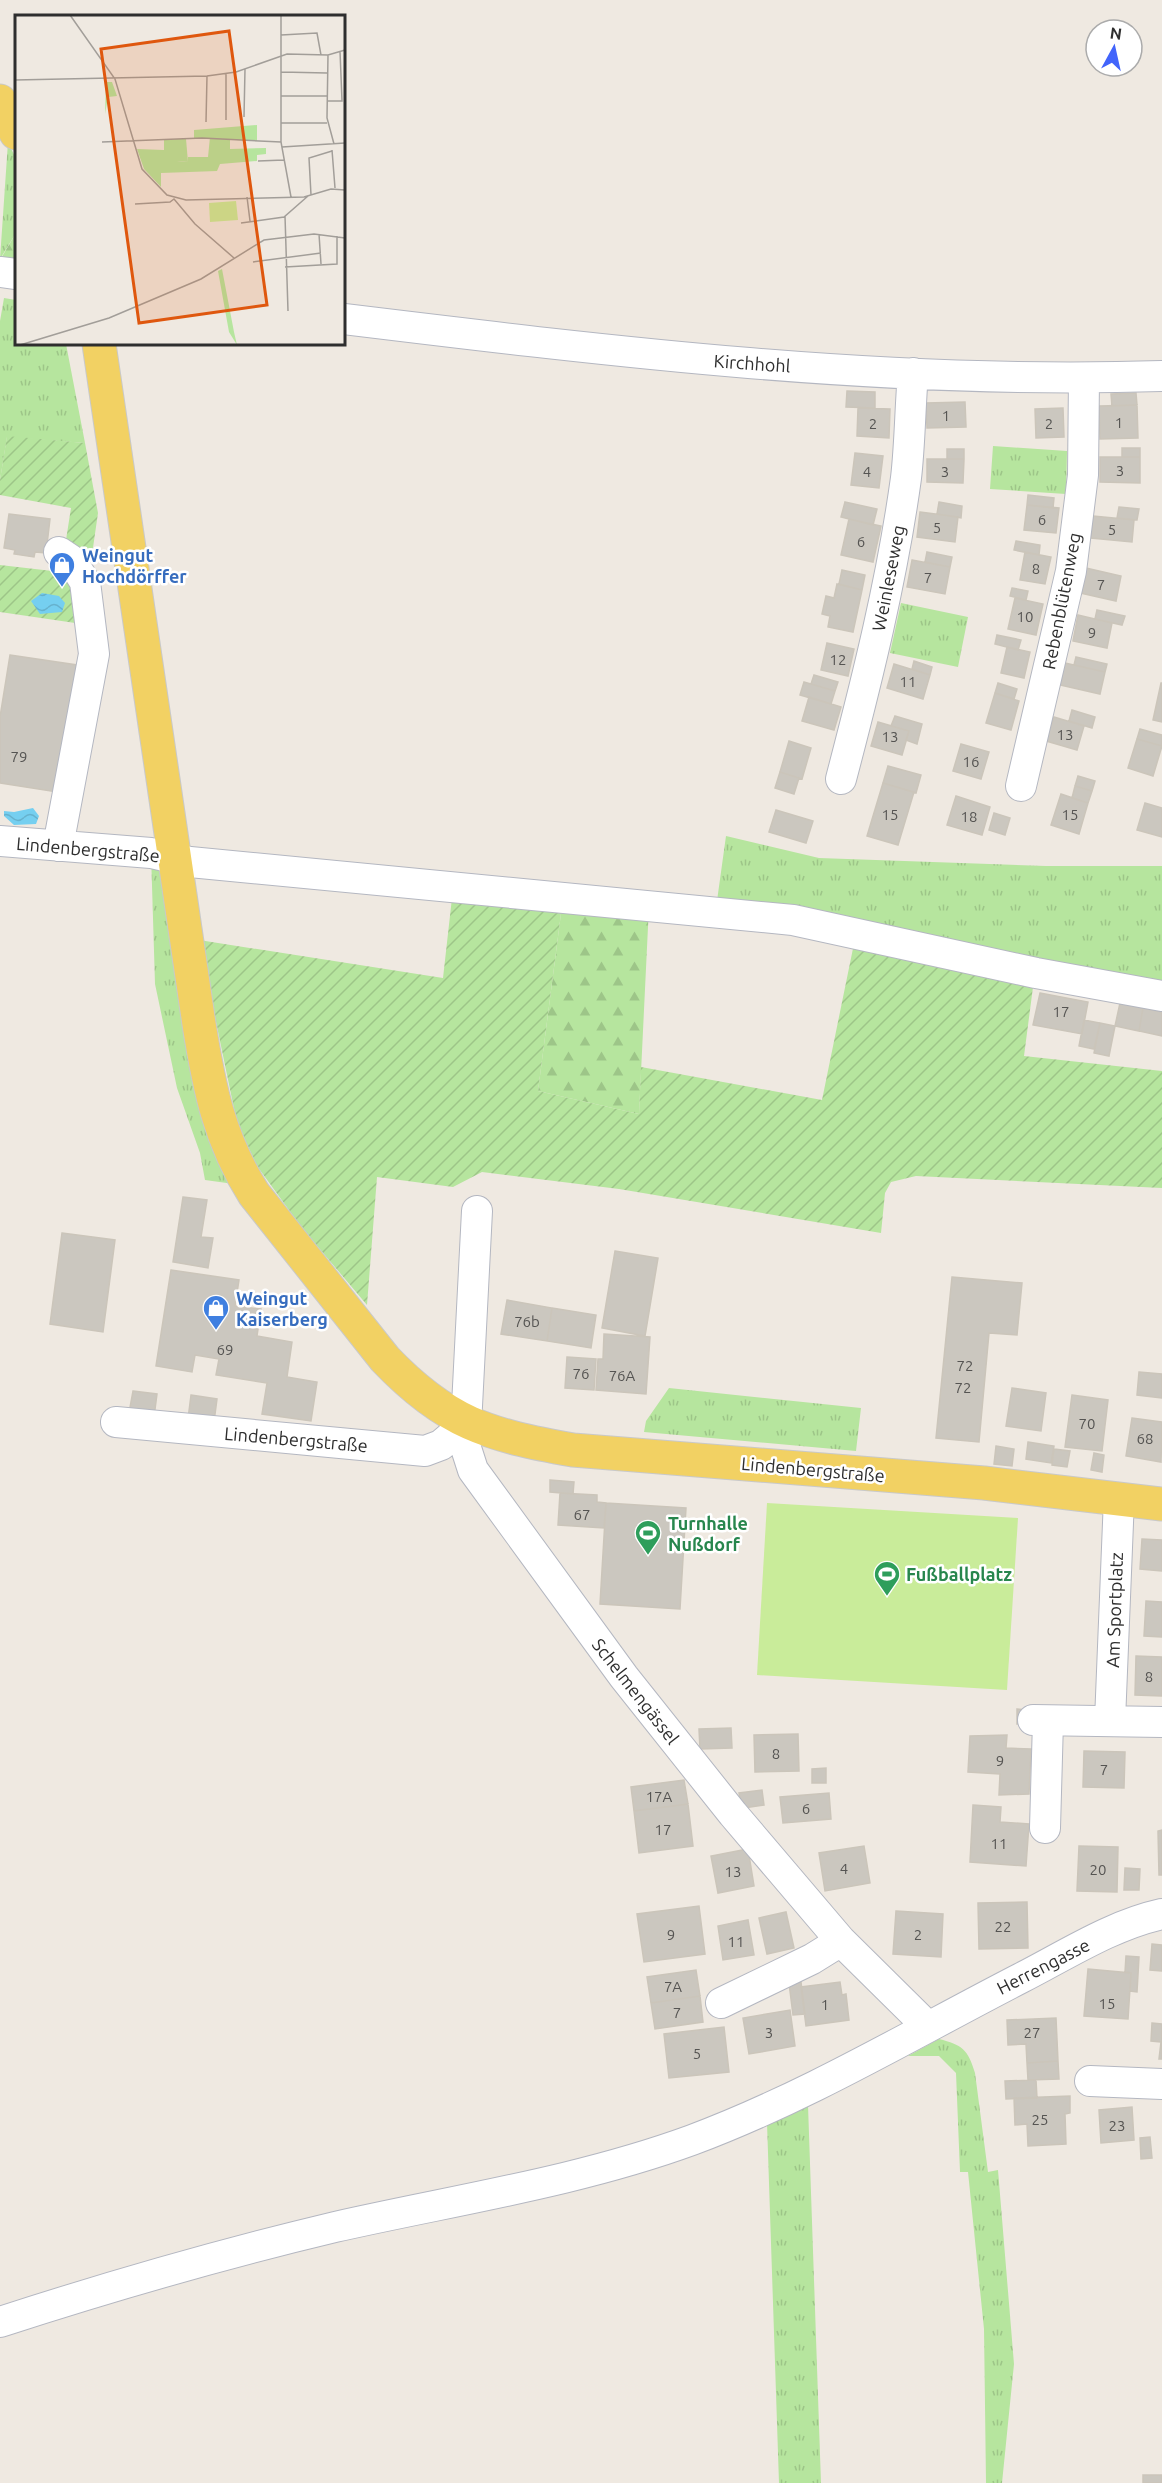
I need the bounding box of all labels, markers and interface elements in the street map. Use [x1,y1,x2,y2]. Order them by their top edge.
inset map [15,15,345,345]
north arrow [1084,18,1144,78]
text: N [1109,23,1123,43]
street label: Kirchhohl [713,350,791,376]
house number: 1 [942,407,950,424]
house number: 1 [1115,414,1123,431]
house number: 2 [869,415,877,432]
house number: 2 [1045,415,1053,432]
house number: 3 [1116,462,1124,479]
house number: 4 [863,463,871,480]
house number: 3 [941,463,949,480]
house number: 6 [1038,511,1046,528]
house number: 5 [933,519,941,536]
house number: 5 [1108,521,1116,538]
street label: Weinleseweg [868,523,908,633]
street label: Rebenblütenweg [1038,531,1084,671]
house number: 6 [857,533,865,550]
place label: Weingut Hochdörffer [82,545,187,586]
shop icon: Weingut Hochdörffer [47,550,77,588]
house number: 8 [1032,560,1040,577]
house number: 7 [924,569,932,586]
house number: 7 [1097,576,1105,593]
house number: 10 [1017,608,1033,625]
house number: 9 [1088,624,1096,641]
house number: 12 [830,651,846,668]
house number: 11 [900,673,916,690]
house number: 13 [1057,726,1073,743]
house number: 13 [882,728,898,745]
house number: 79 [11,748,27,765]
house number: 16 [963,753,979,770]
house number: 15 [882,806,898,823]
house number: 15 [1062,806,1078,823]
house number: 18 [961,808,977,825]
street label: Lindenbergstraße [15,833,161,865]
house number: 17 [1053,1003,1069,1020]
place label: Weingut Kaiserberg [236,1288,328,1329]
shop icon: Weingut Kaiserberg [201,1293,231,1331]
house number: 76b [514,1313,540,1330]
house number: 69 [217,1341,233,1358]
house number: 72 [957,1357,973,1374]
house number: 76 [573,1365,589,1382]
house number: 76A [609,1367,636,1384]
house number: 72 [955,1379,971,1396]
house number: 70 [1079,1415,1095,1432]
street label: Lindenbergstraße [223,1423,369,1455]
house number: 68 [1137,1430,1153,1447]
street label: Lindenbergstraße [740,1453,886,1485]
house number: 67 [574,1506,590,1523]
place label: Turnhalle Nußdorf [668,1513,748,1554]
sports icon: Turnhalle Nußdorf [633,1518,663,1556]
street label: Am Sportplatz [1102,1552,1126,1668]
sports icon: Fußballplatz [872,1559,902,1597]
place label: Fußballplatz [906,1564,1012,1584]
street label: Schelmengässel [589,1634,684,1748]
house number: 8 [1145,1668,1153,1685]
house number: 8 [772,1745,780,1762]
house number: 9 [996,1752,1004,1769]
house number: 7 [1100,1761,1108,1778]
house number: 17A [646,1788,673,1805]
house number: 6 [802,1800,810,1817]
house number: 17 [655,1821,671,1838]
house number: 11 [991,1835,1007,1852]
house number: 4 [840,1860,848,1877]
house number: 20 [1090,1861,1106,1878]
house number: 13 [725,1863,741,1880]
house number: 22 [995,1918,1011,1935]
house number: 9 [667,1926,675,1943]
house number: 2 [914,1926,922,1943]
house number: 11 [728,1933,744,1950]
street label: Herrengasse [993,1934,1093,1998]
house number: 7A [664,1978,682,1995]
house number: 15 [1099,1995,1115,2012]
house number: 1 [821,1996,829,2013]
house number: 7 [673,2004,681,2021]
house number: 3 [765,2024,773,2041]
house number: 27 [1024,2024,1040,2041]
house number: 5 [693,2045,701,2062]
house number: 25 [1032,2111,1048,2128]
house number: 23 [1109,2117,1125,2134]

